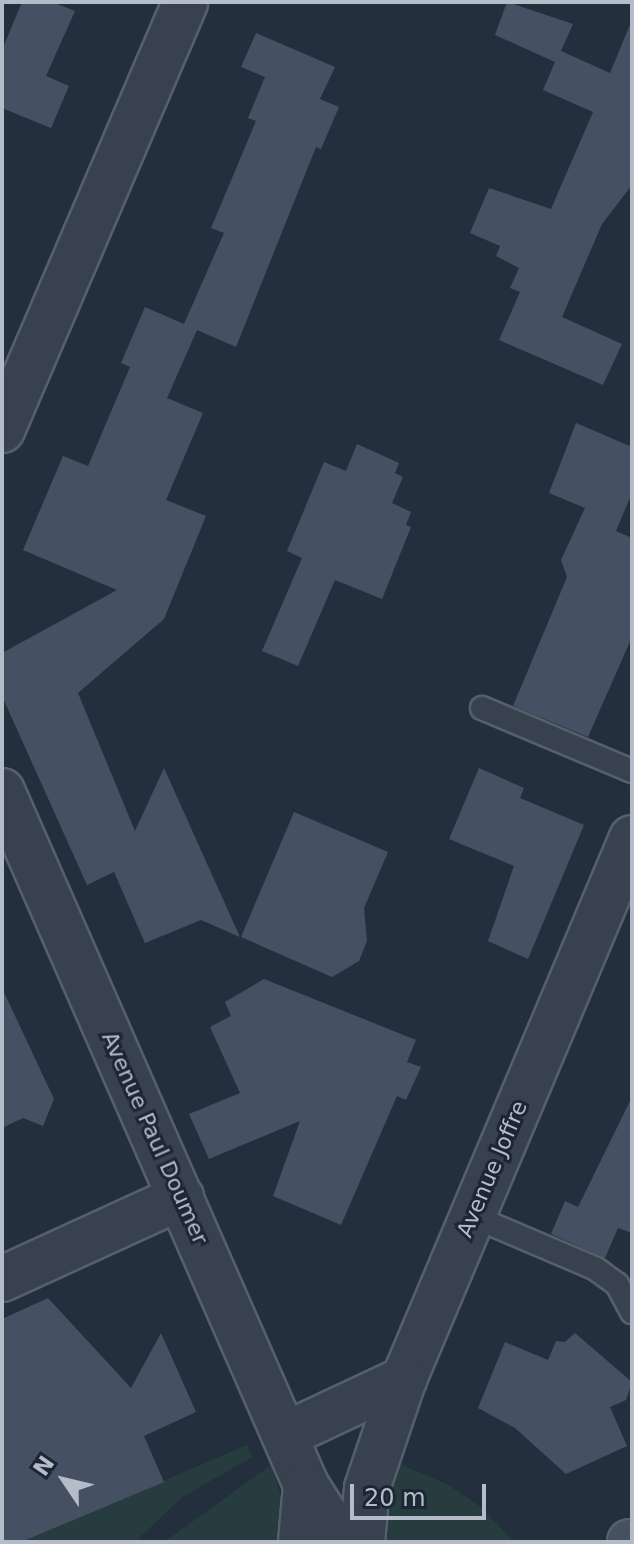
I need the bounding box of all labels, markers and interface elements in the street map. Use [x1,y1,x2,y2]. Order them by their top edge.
street label: Avenue Paul Doumer [96,1028,214,1248]
street label: Avenue Joffre [451,1097,533,1241]
north arrow [24,1440,104,1520]
text: N [28,1451,59,1481]
scale bar [354,1468,490,1518]
text: 20 m [364,1484,426,1512]

